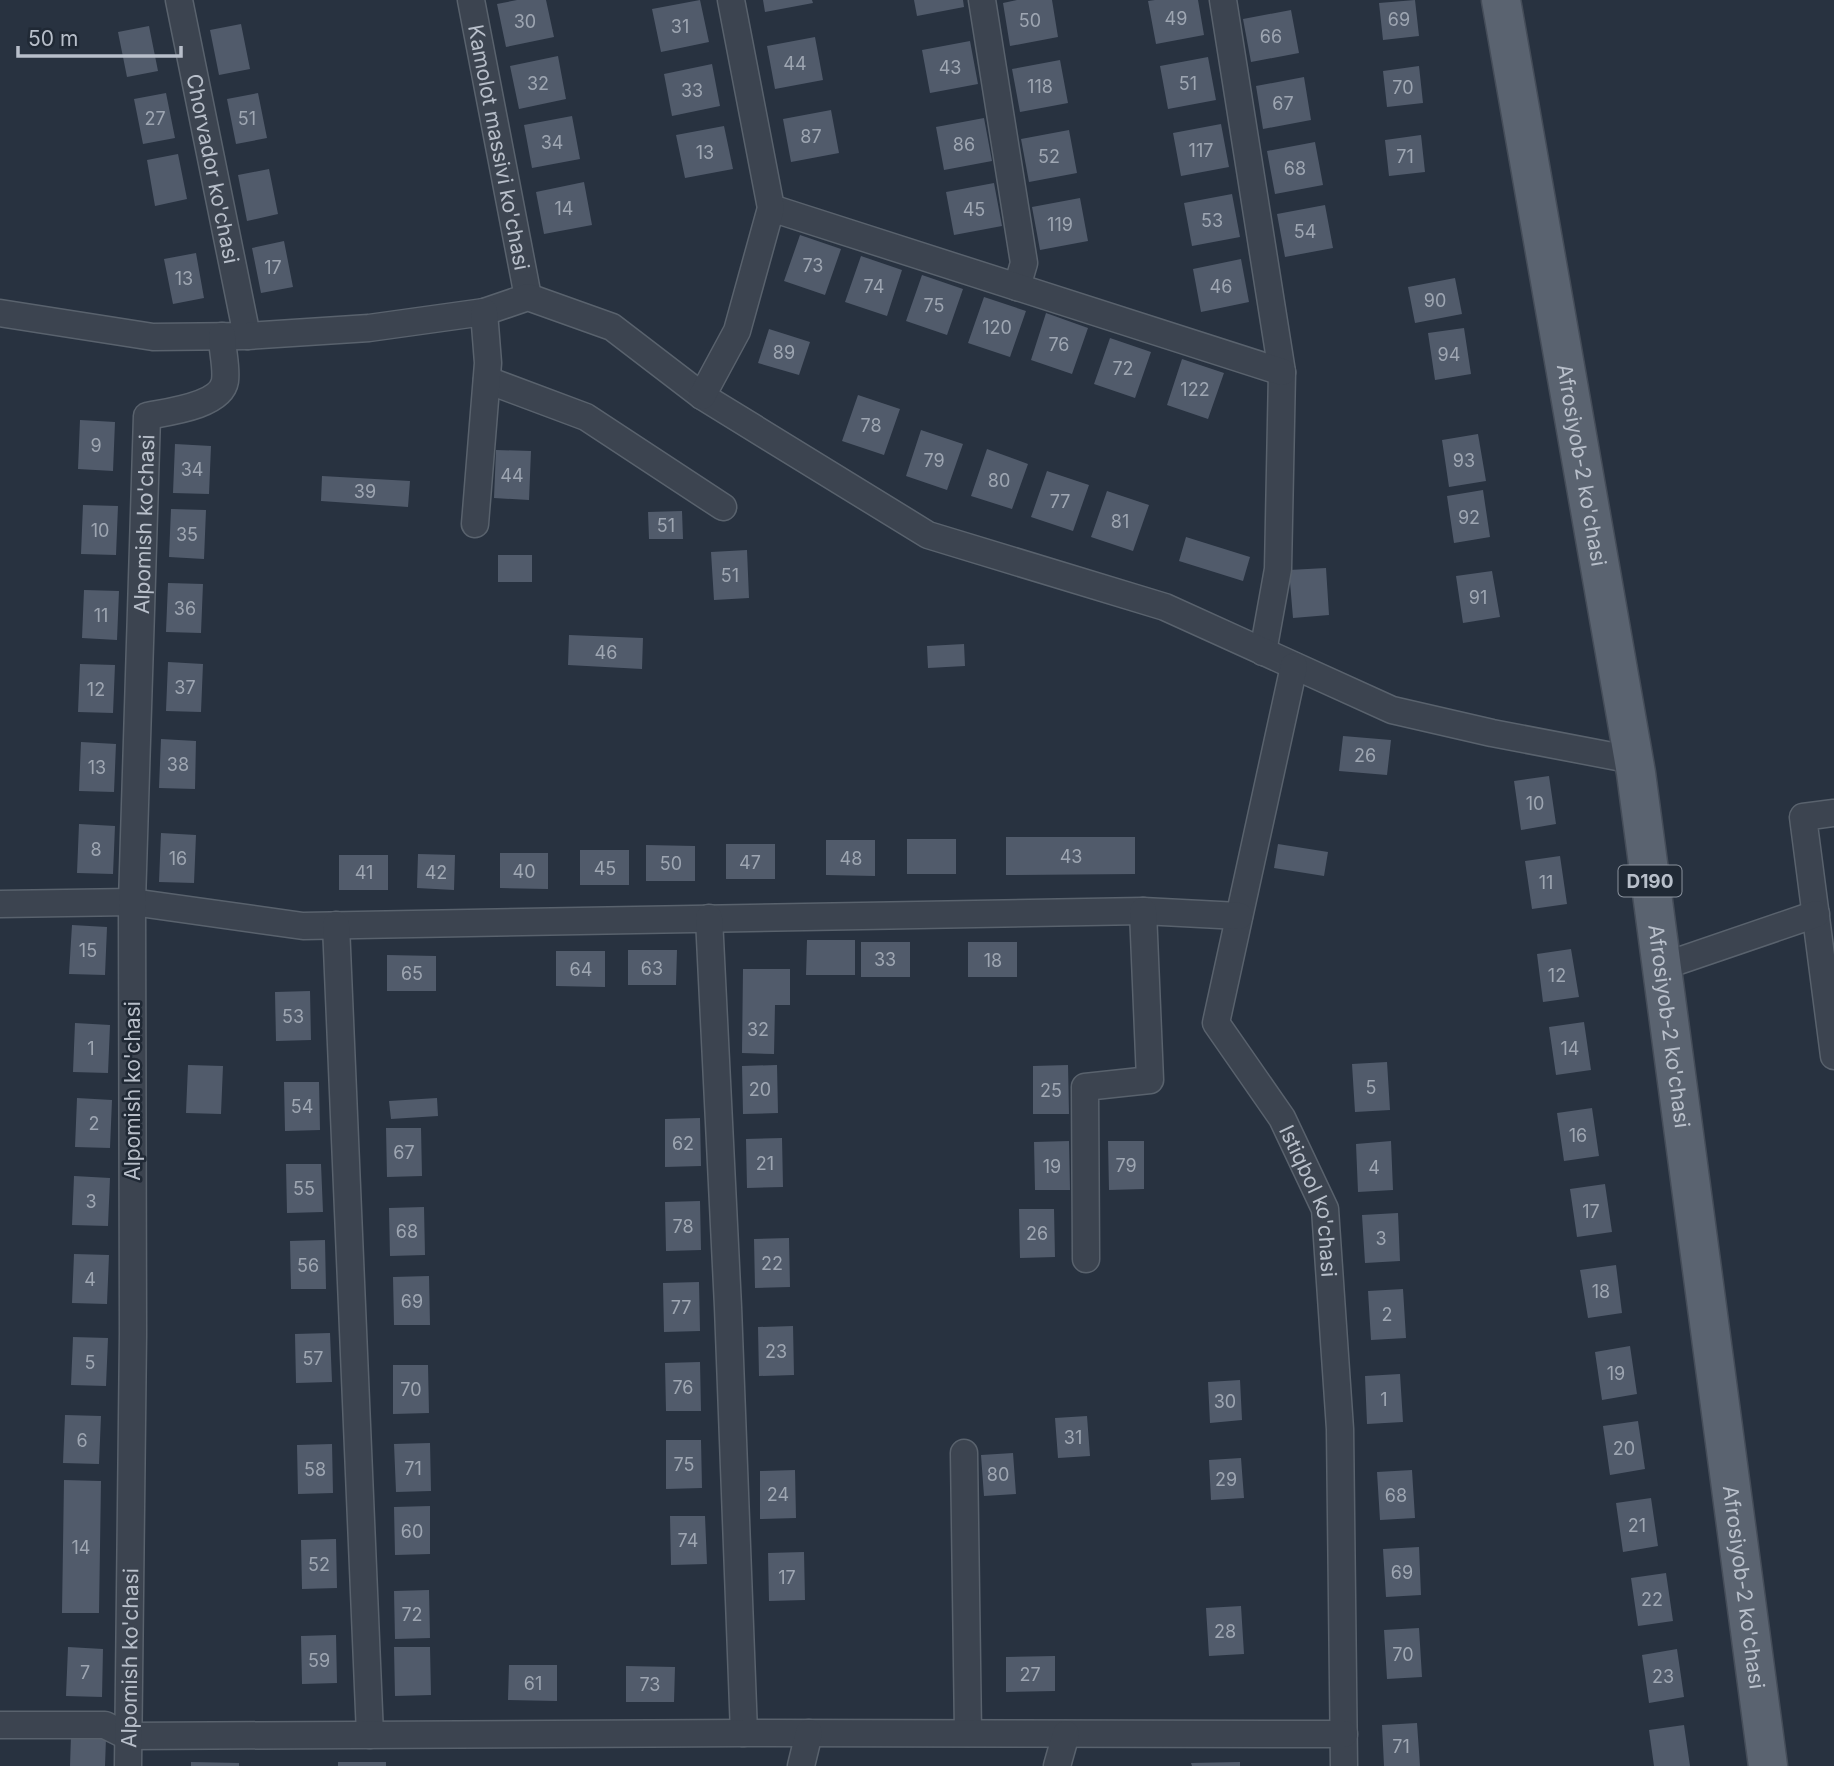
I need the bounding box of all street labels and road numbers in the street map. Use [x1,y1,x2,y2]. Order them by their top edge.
street label: Kamolot massivi ko'chasi [463,22,535,272]
street label: Chorvador ko'chasi [182,71,245,266]
street label: Afrosiyob-2 ko'chasi [1552,362,1612,568]
street label: Alpomish ko'chasi [128,434,159,614]
road number: D190 [1618,866,1682,897]
street label: Afrosiyob-2 ko'chasi [1644,923,1696,1129]
street label: Alpomish ko'chasi [120,1001,145,1181]
street label: Istiqbol ko'chasi [1275,1121,1342,1278]
street label: Afrosiyob-2 ko'chasi [1718,1484,1770,1690]
street label: Alpomish ko'chasi [116,1568,143,1748]

